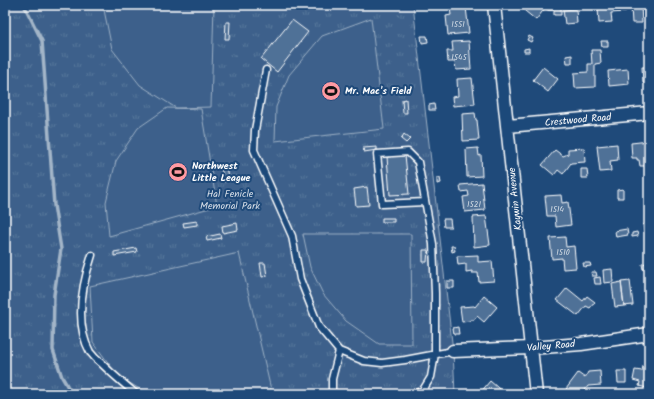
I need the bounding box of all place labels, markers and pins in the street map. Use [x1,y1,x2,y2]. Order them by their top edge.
sports icon: Mr. Mac's Field [320,80,342,102]
place label: Mr. Mac's Field [345,83,412,99]
place label: Northwest Little League [192,158,251,186]
sports icon: Northwest Little League [167,161,189,183]

